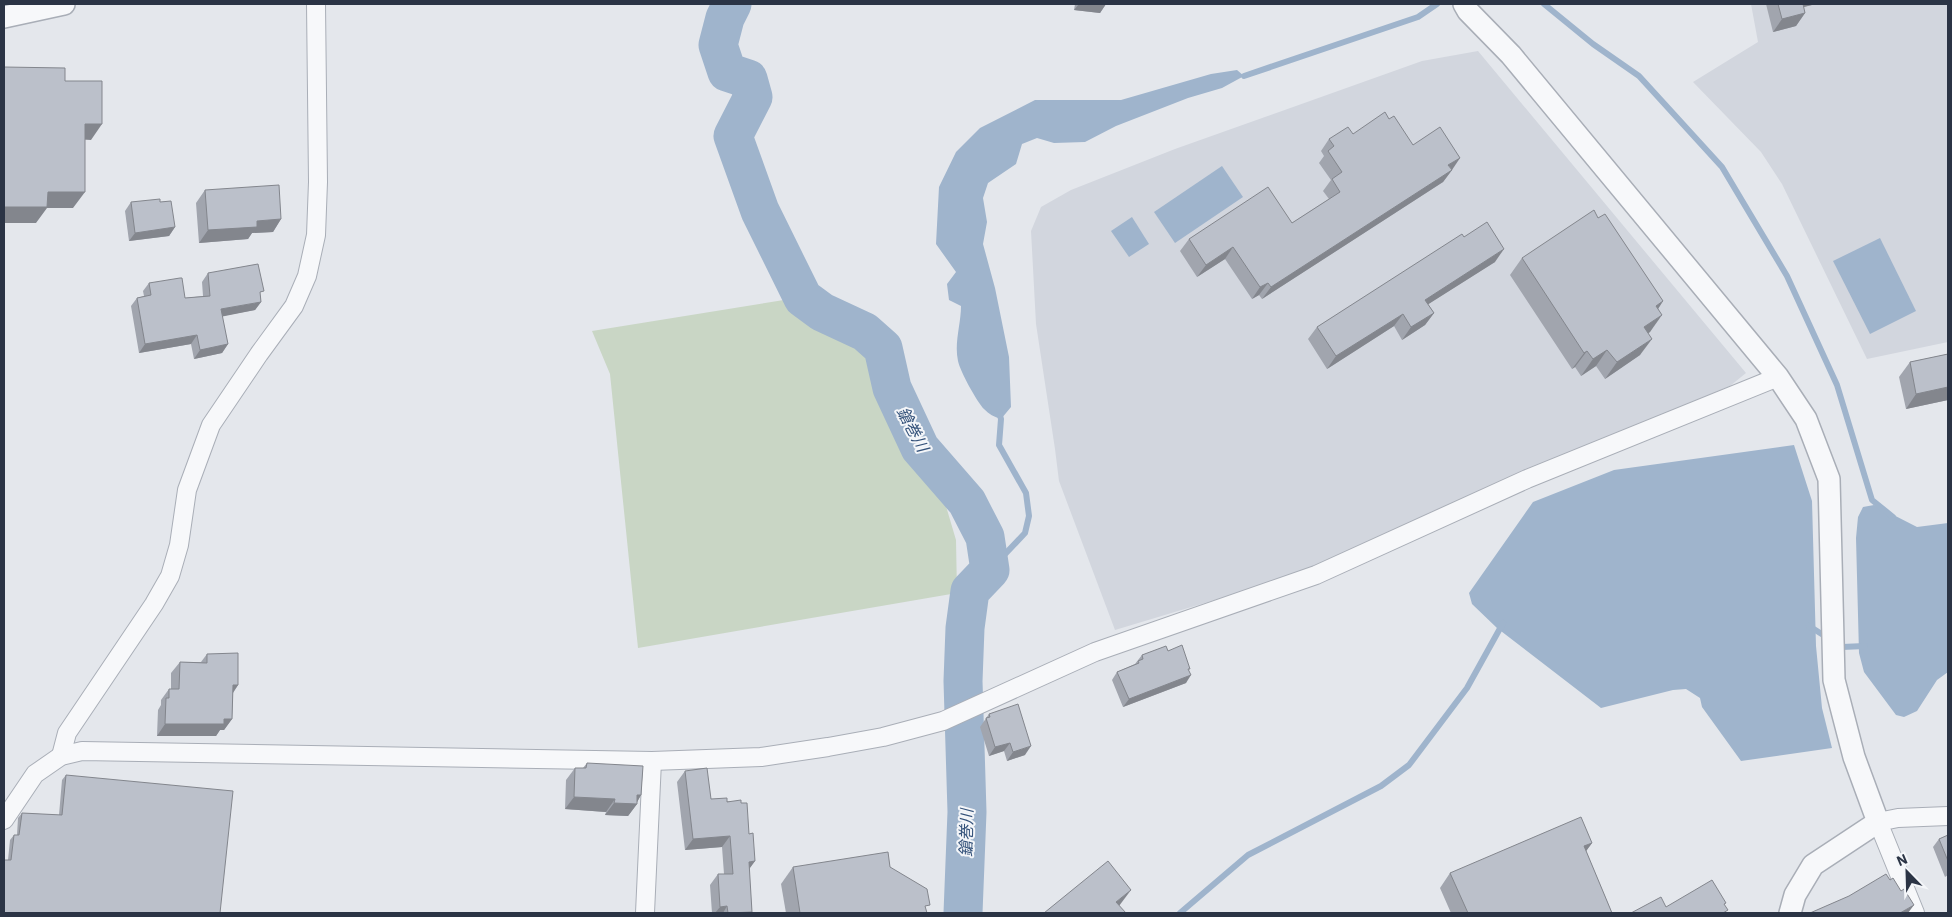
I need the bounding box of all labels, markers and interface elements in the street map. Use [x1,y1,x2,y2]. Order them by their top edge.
water label: 鎗巻川 [893,403,934,457]
water label: 鎗巻川 [956,807,976,857]
north arrow [1882,847,1932,897]
text: N [1894,850,1910,870]

